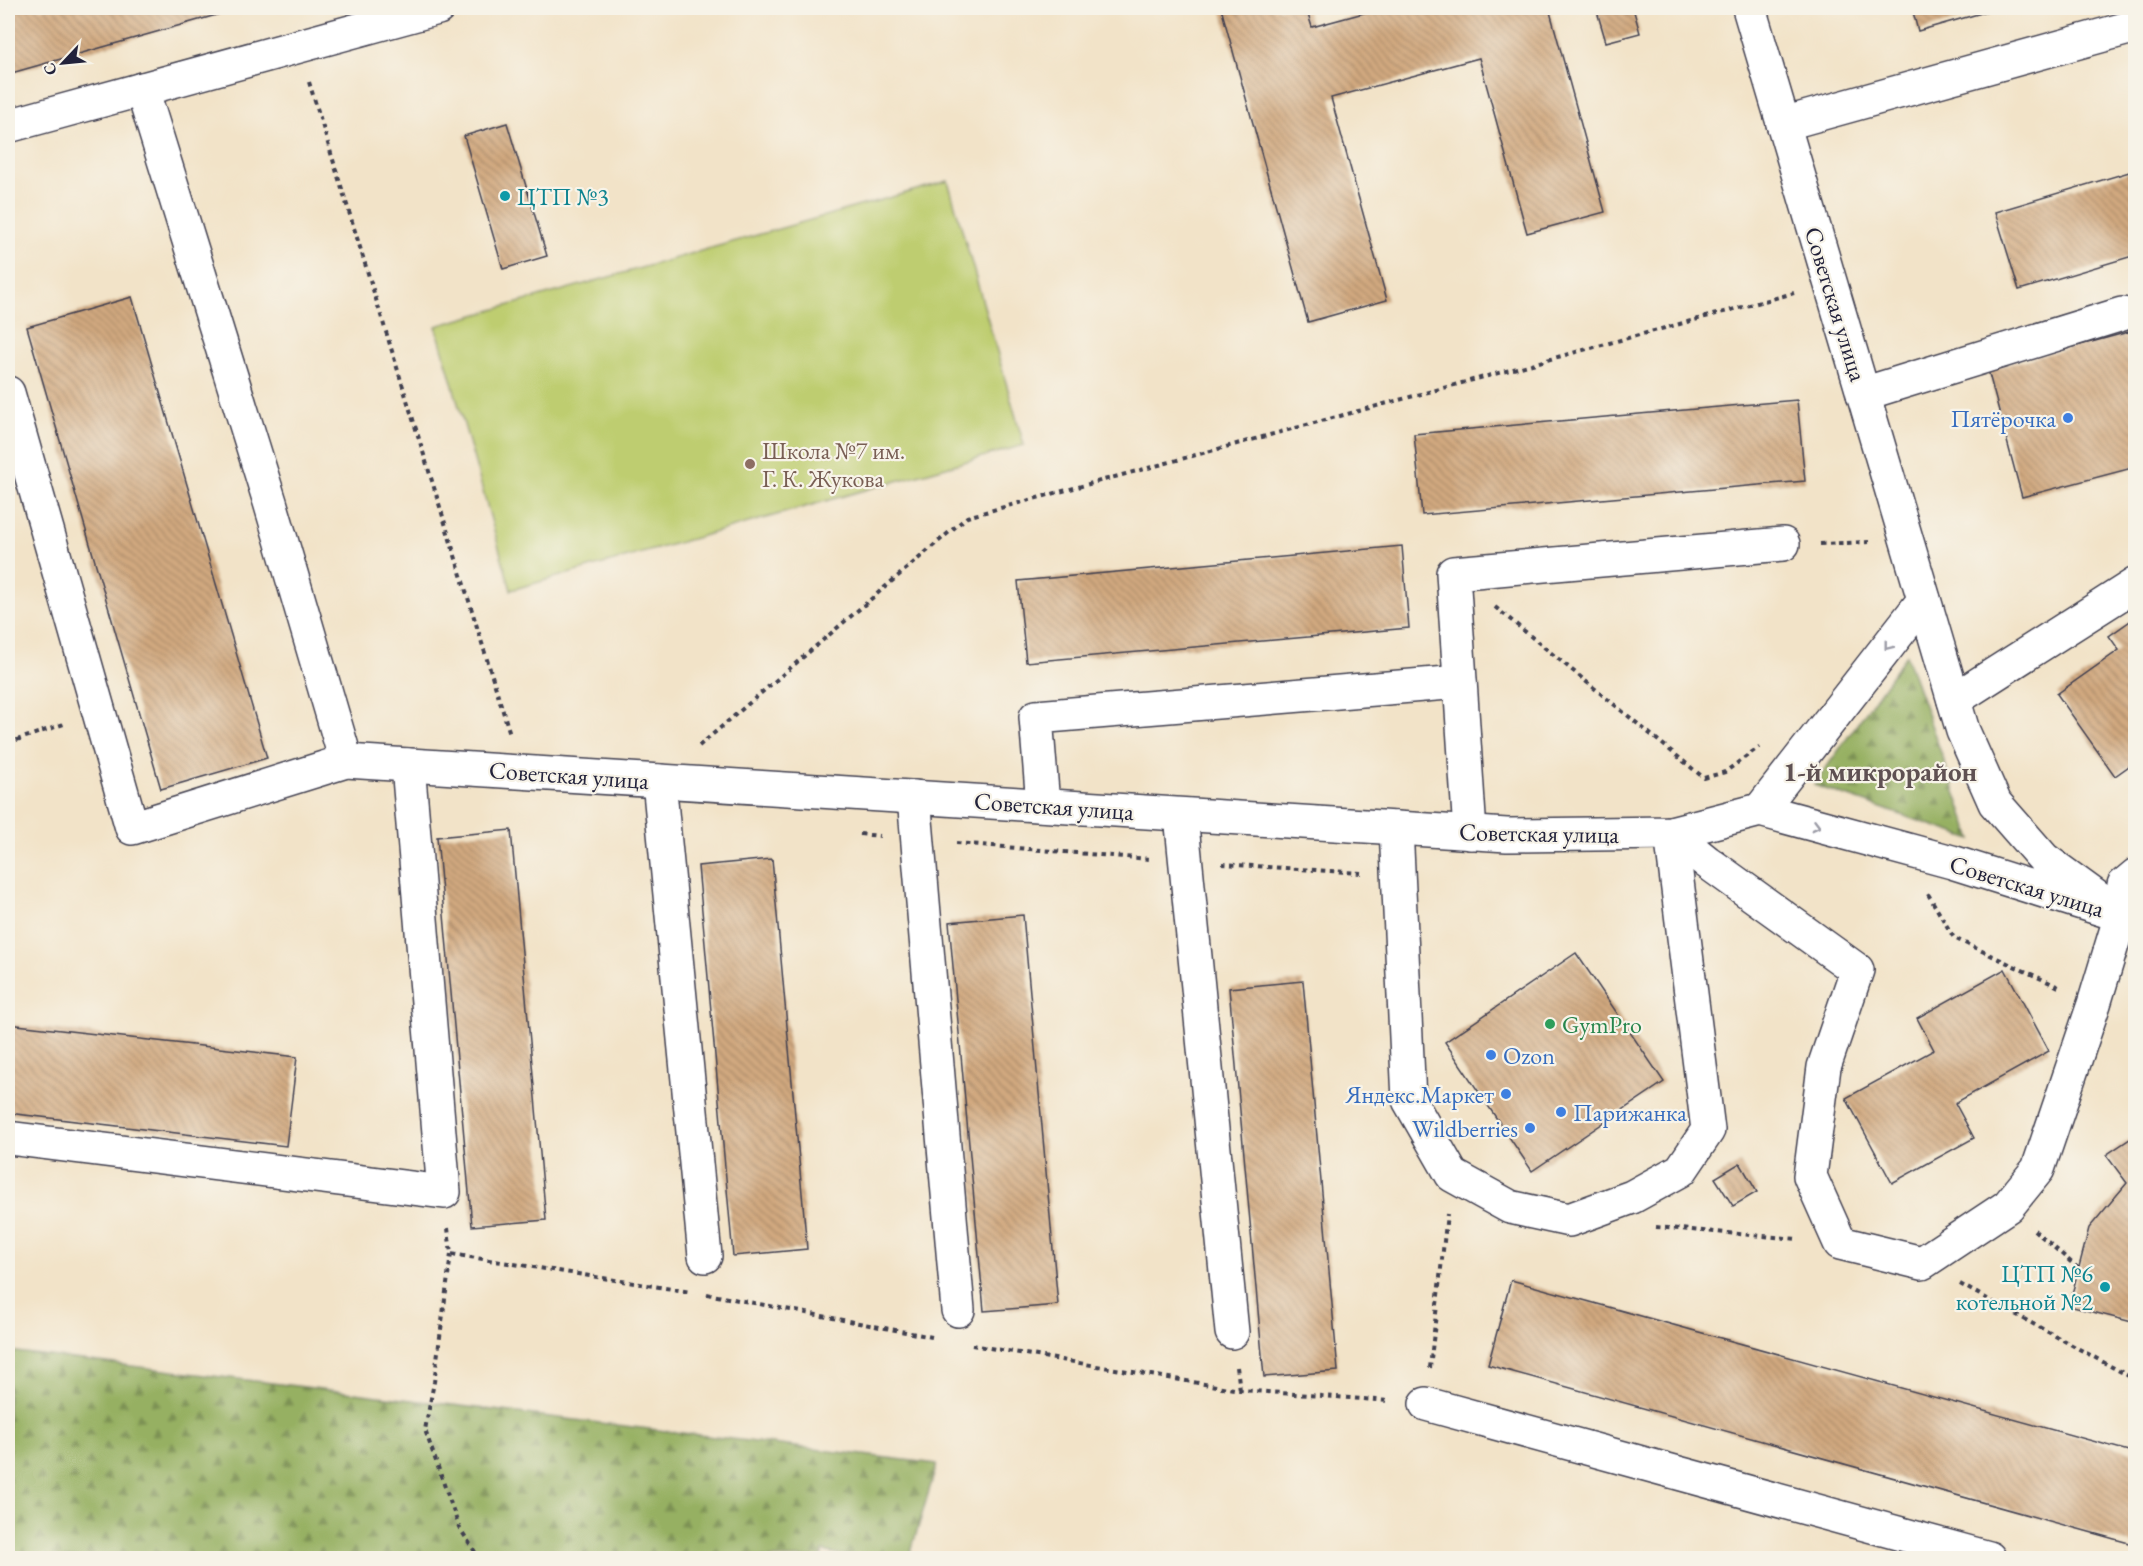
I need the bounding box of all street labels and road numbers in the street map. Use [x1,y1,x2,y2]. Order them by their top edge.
street label: Советская улица [1798,223,1874,385]
street label: Советская улица [488,754,650,796]
street label: Советская улица [973,785,1135,827]
street label: Советская улица [1459,816,1620,850]
street label: Советская улица [1946,848,2108,924]

